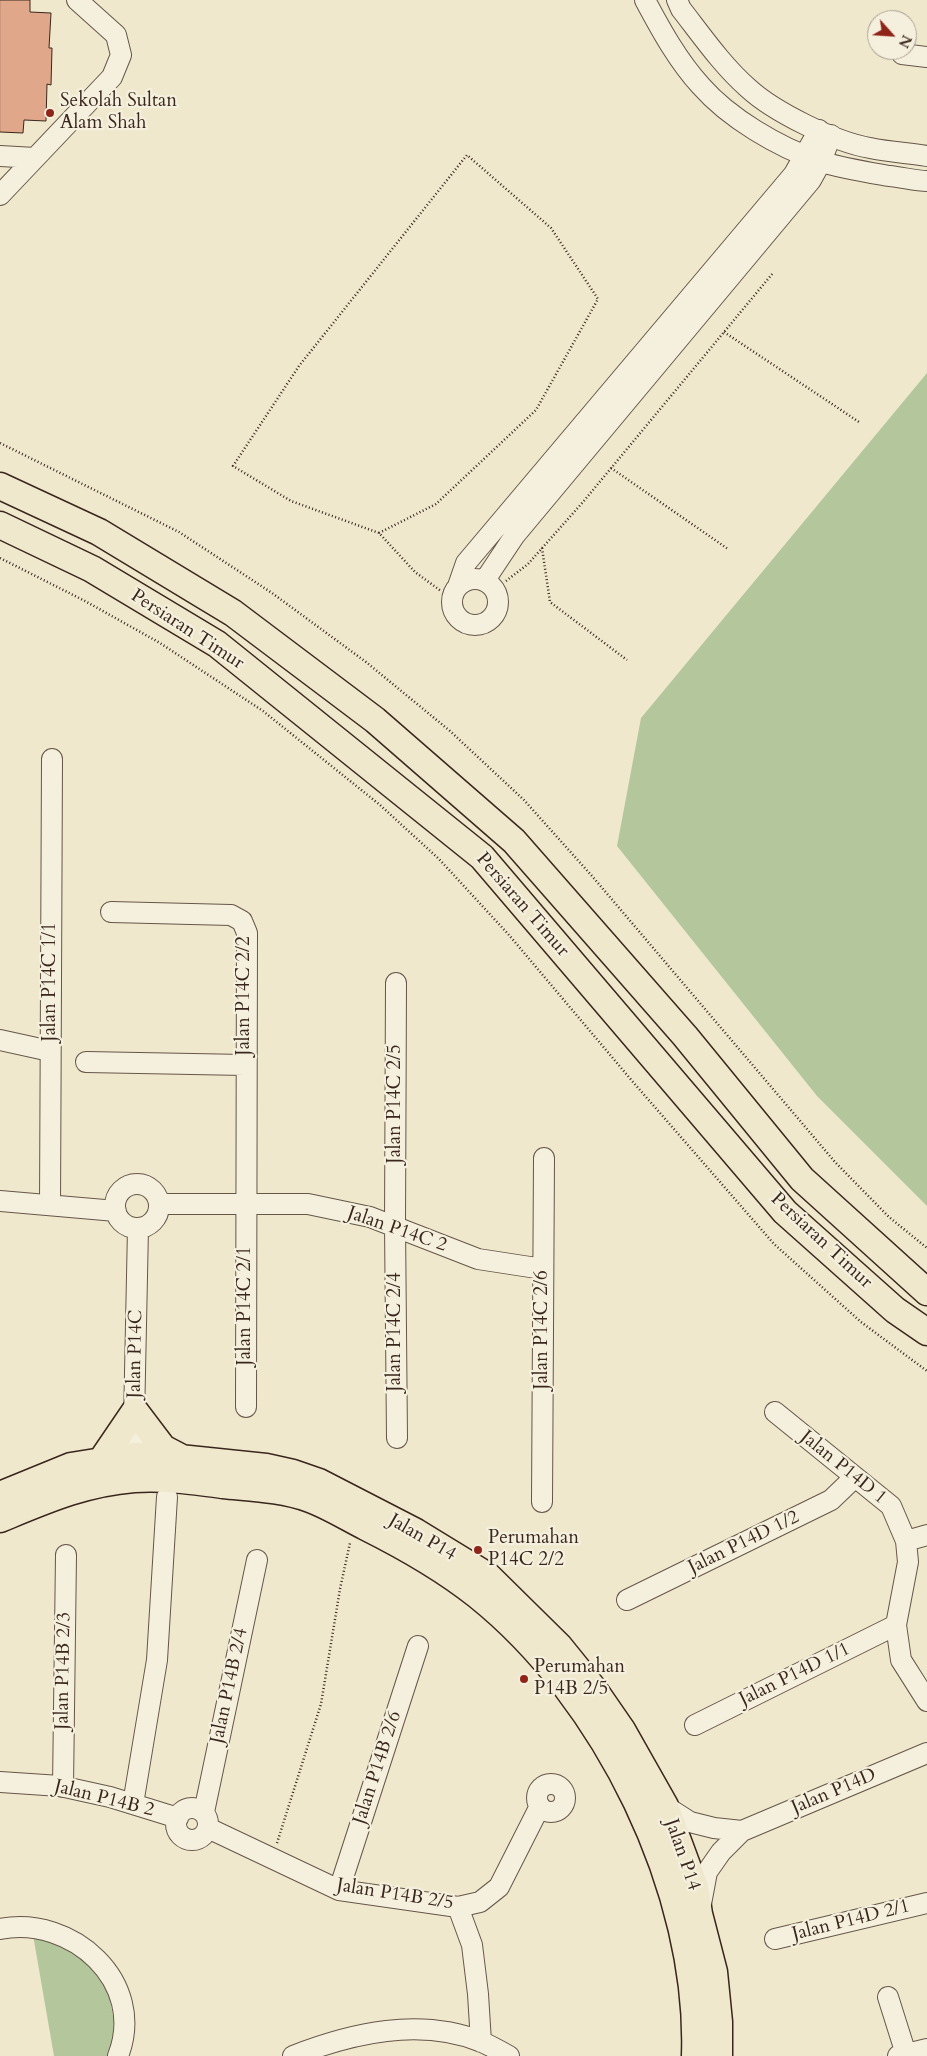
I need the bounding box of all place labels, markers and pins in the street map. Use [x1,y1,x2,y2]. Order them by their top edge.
place label: Sekolah Sultan Alam Shah [60,91,177,135]
marker: Sekolah Sultan Alam Shah [44,107,56,119]
place label: Perumahan P14C 2/2 [488,1528,579,1572]
marker: Perumahan P14C 2/2 [472,1544,484,1556]
place label: Perumahan P14B 2/5 [534,1657,625,1701]
marker: Perumahan P14B 2/5 [518,1673,530,1685]

